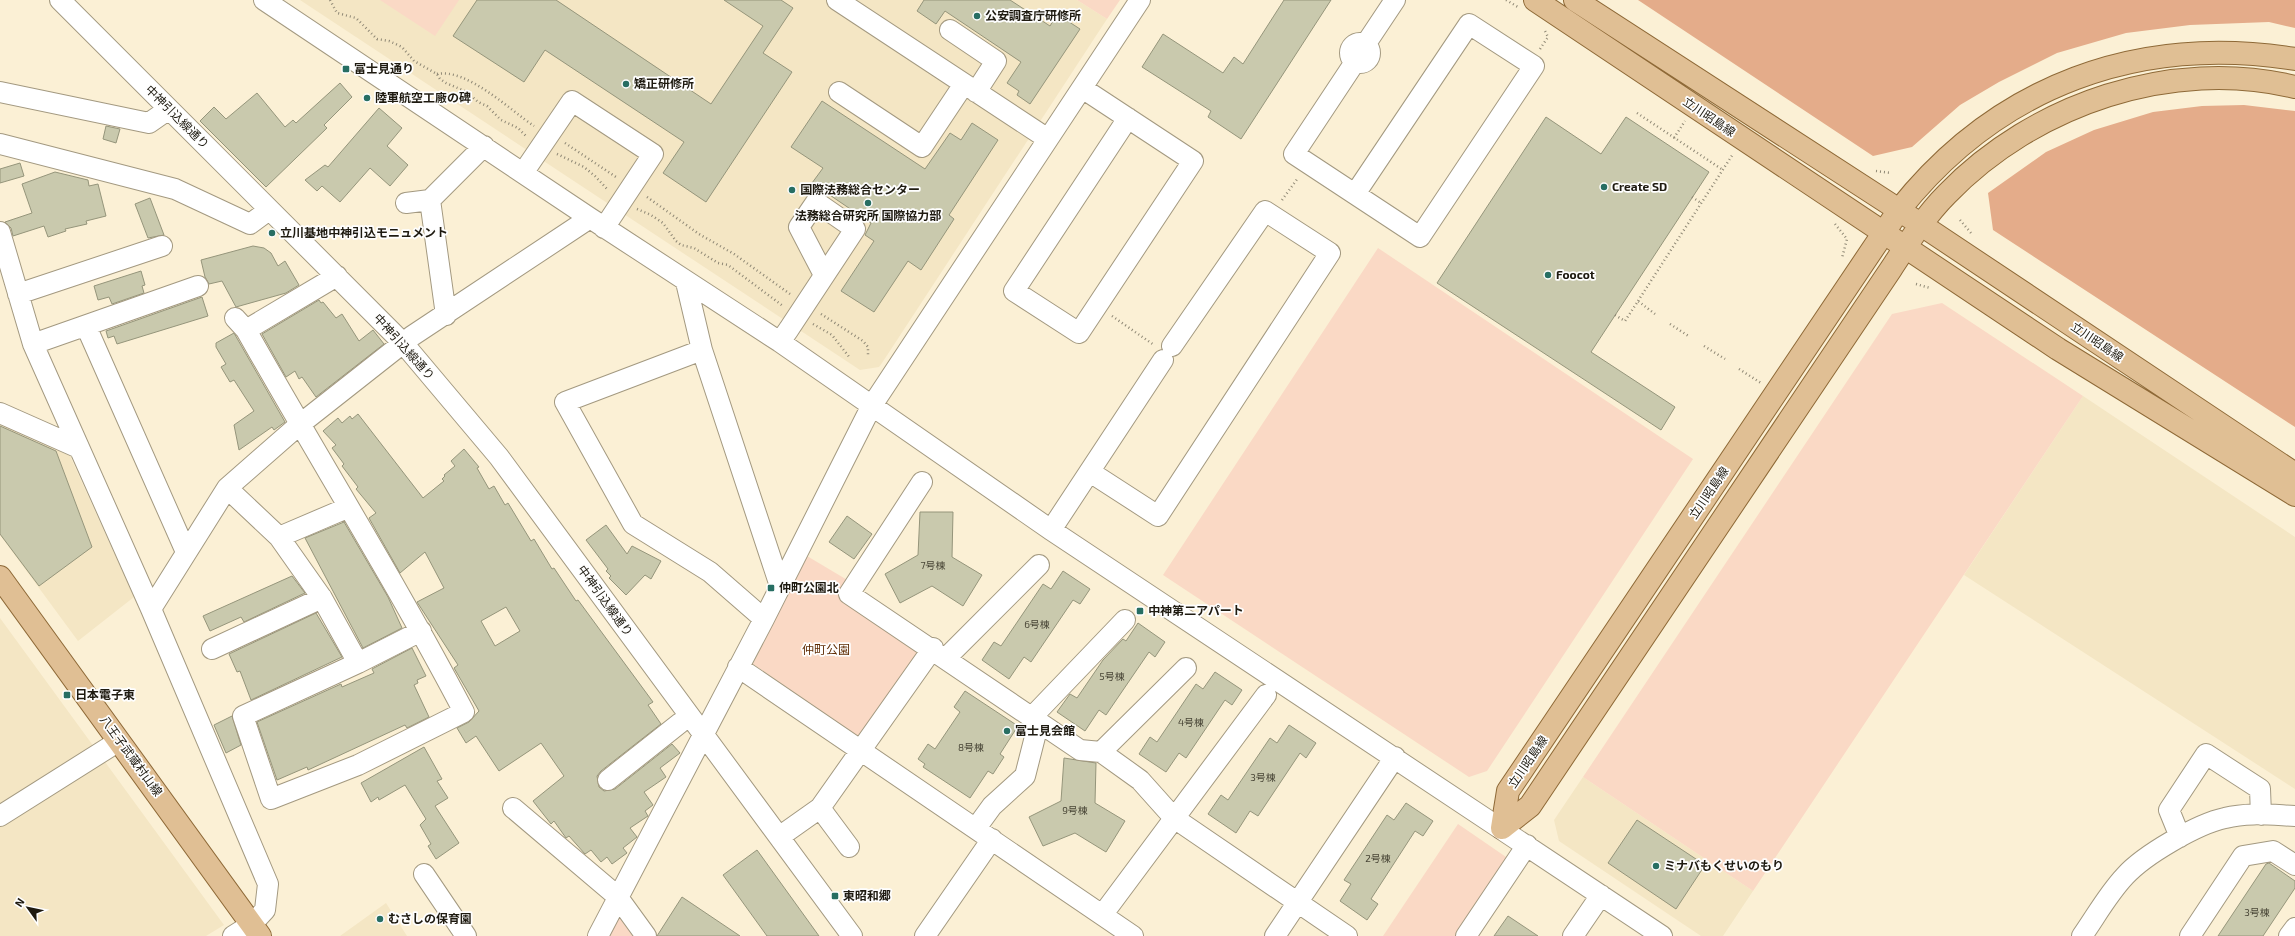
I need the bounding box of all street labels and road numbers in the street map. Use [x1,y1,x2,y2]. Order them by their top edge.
street label: 中神引込線通り [143,82,212,151]
street label: 立川昭島線 [1681,94,1738,139]
street label: 中神引込線通り [371,310,438,382]
street label: 立川昭島線 [2069,319,2126,364]
street label: 立川昭島線 [1686,464,1731,521]
street label: 中神引込線通り [575,562,636,639]
street label: 八王子武蔵村山線 [98,712,166,798]
street label: 立川昭島線 [1505,733,1550,790]

